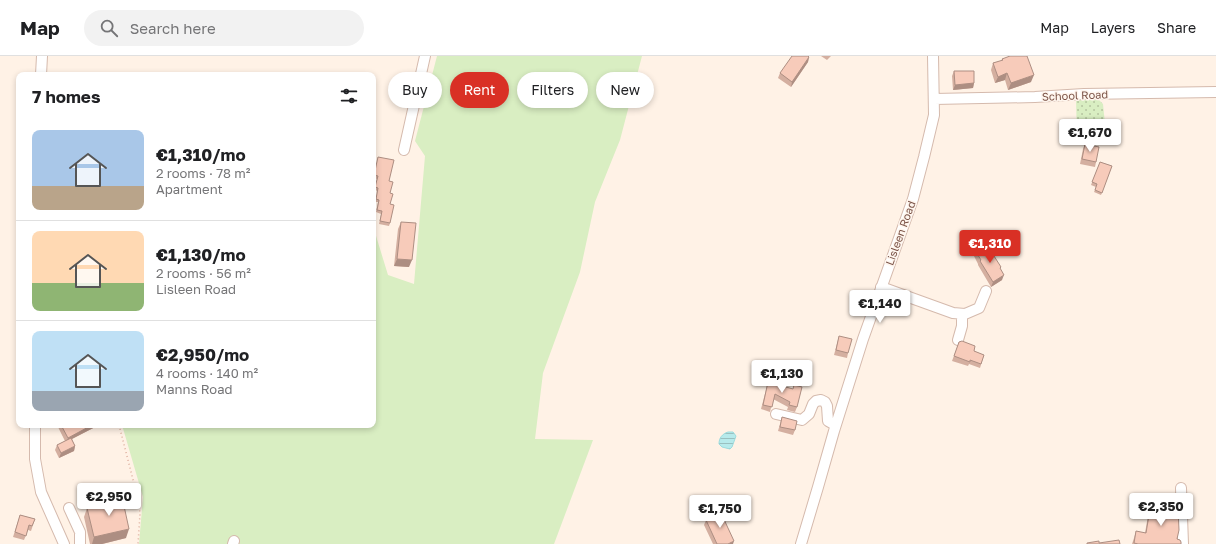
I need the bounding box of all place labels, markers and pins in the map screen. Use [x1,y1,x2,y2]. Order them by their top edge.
pin: €1,670 [1057,119,1123,153]
pin: €1,310 [957,230,1023,264]
pin: €1,140 [847,290,913,324]
pin: €1,130 [749,360,815,394]
pin: €2,950 [76,483,142,517]
pin: €2,350 [1128,493,1194,527]
pin: €1,750 [687,495,753,529]

